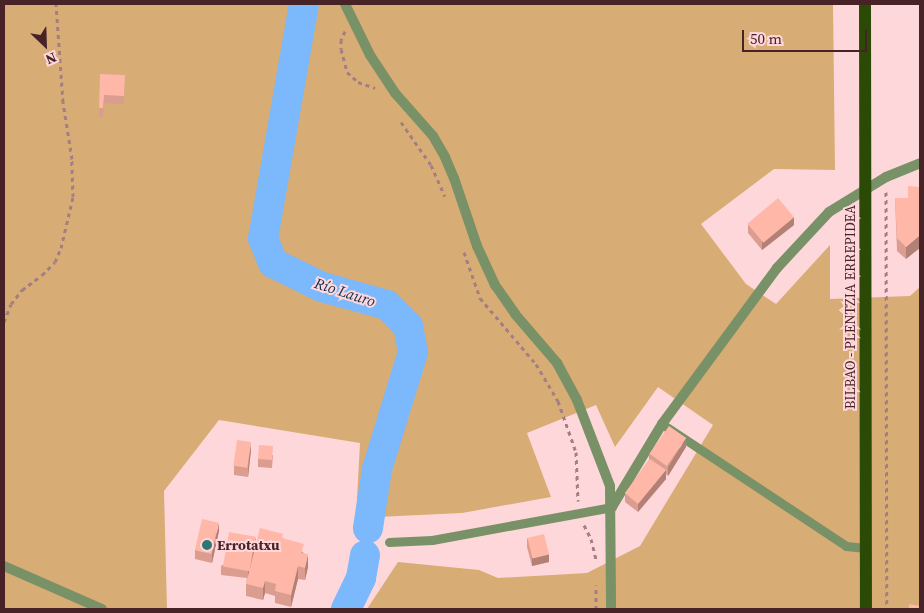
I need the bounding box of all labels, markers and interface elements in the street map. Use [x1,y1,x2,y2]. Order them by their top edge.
north arrow [20,20,70,70]
scale bar [744,20,869,52]
text: 50 m [750,28,782,49]
text: N [42,47,60,70]
street label: BILBAO - PLENTZIA ERREPIDEA [842,205,858,409]
water label: Río Lauro [312,274,378,310]
place label: Errotatxu [217,537,279,553]
marker: Errotatxu [201,539,213,551]

